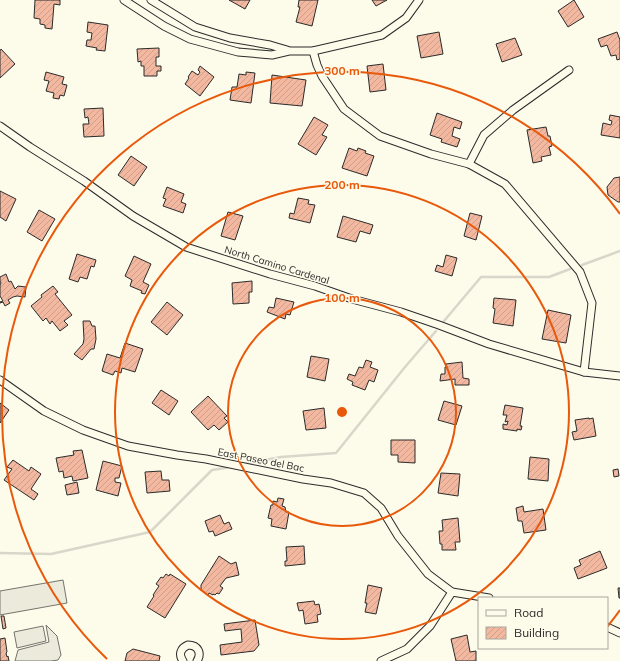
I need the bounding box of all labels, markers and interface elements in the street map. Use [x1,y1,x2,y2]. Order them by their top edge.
text: 300 m [324,63,360,78]
text: 200 m [324,177,360,192]
street label: North Camino Cardenal [223,243,331,287]
text: 100 m [324,290,360,305]
centre of rings [335,405,349,419]
street label: East Paseo del Bac [217,445,305,475]
legend [478,597,608,649]
text: Road [514,605,543,620]
text: Building [514,625,559,640]

